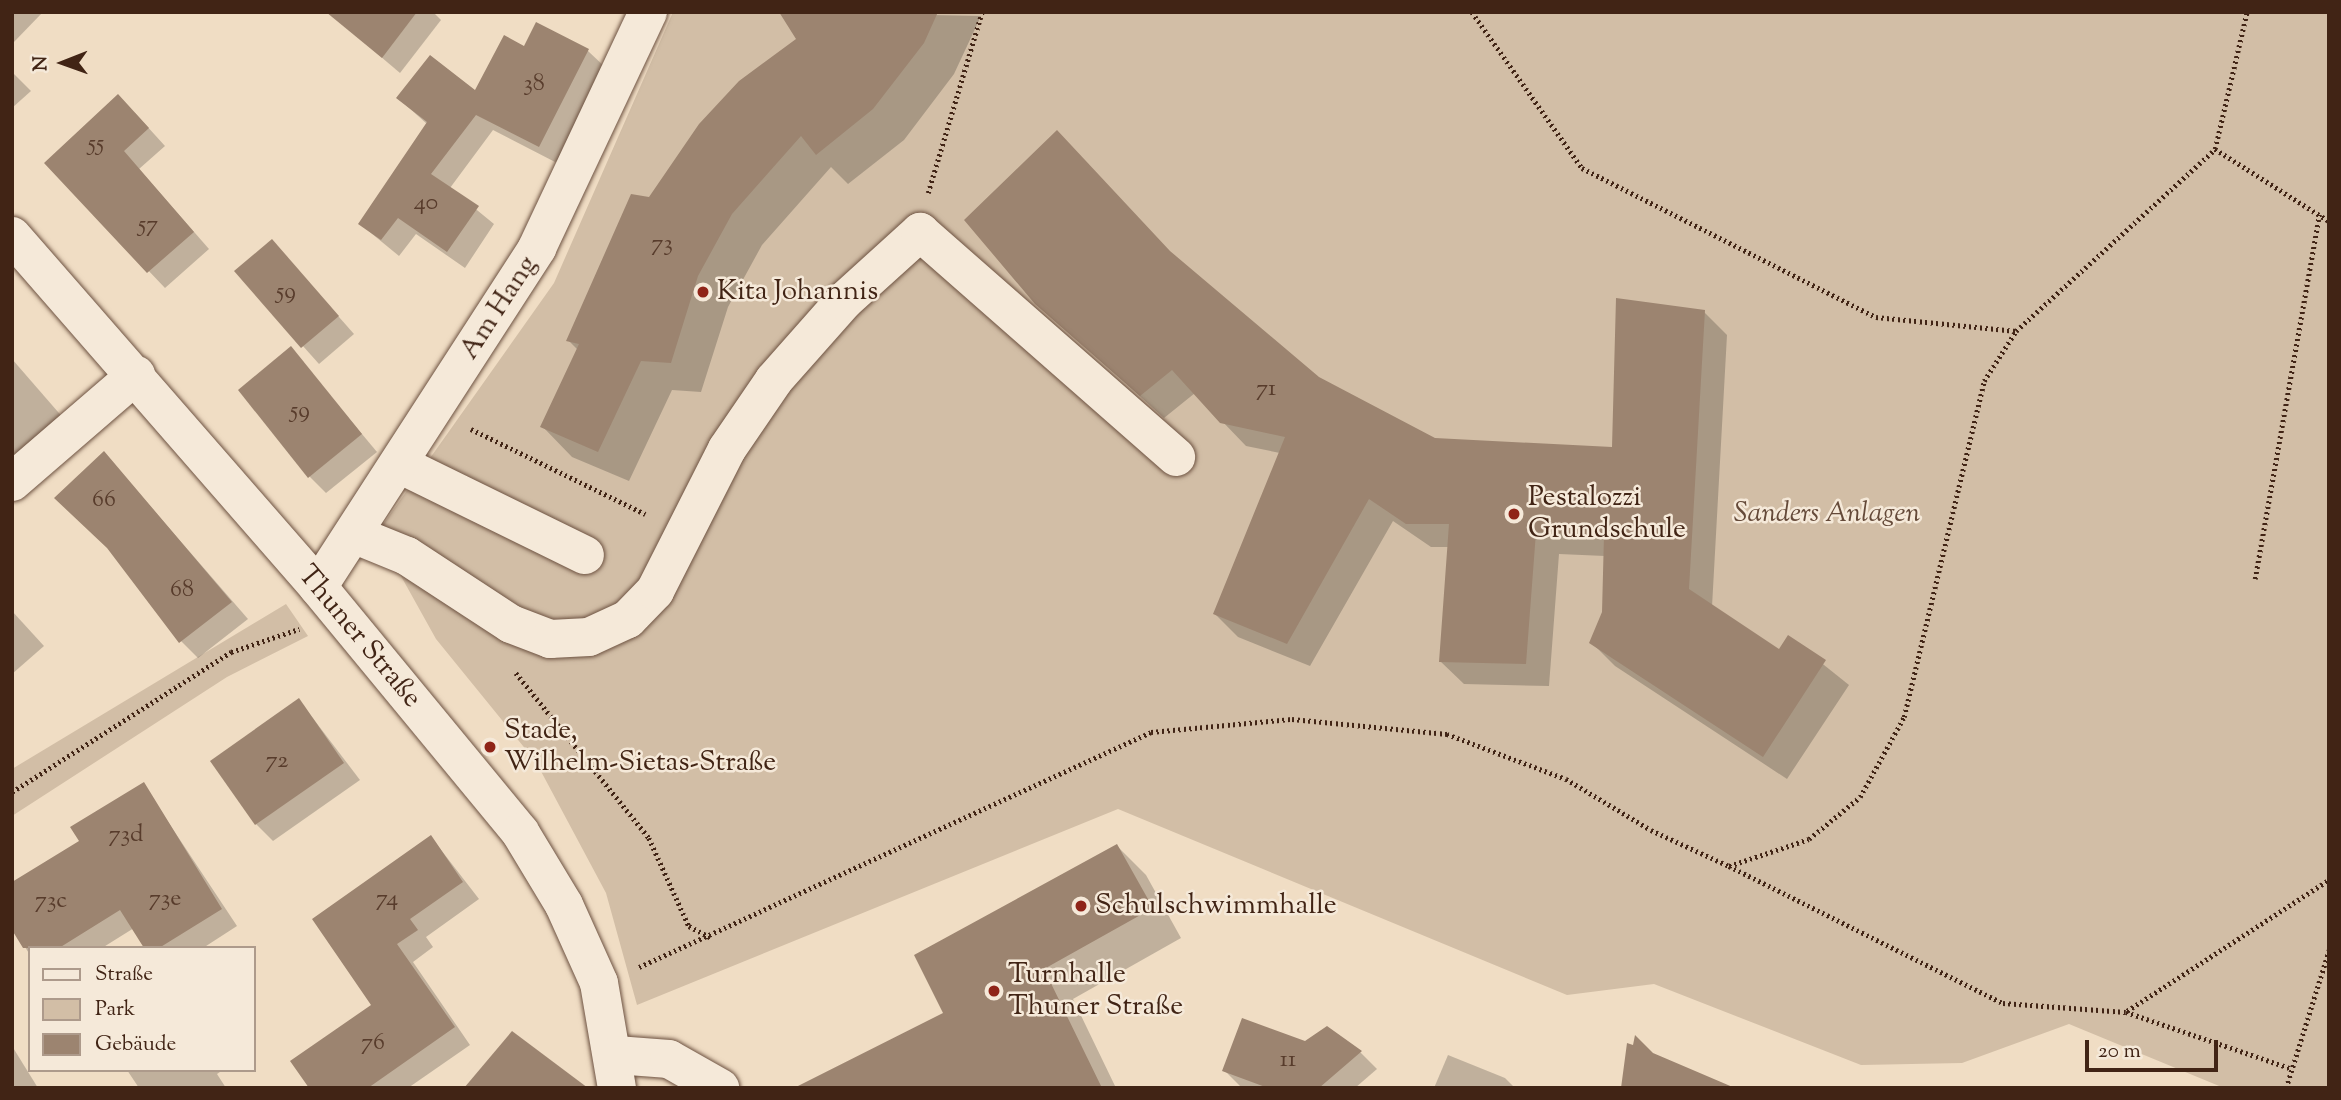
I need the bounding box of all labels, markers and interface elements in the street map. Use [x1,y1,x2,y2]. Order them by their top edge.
north arrow [28,28,98,98]
text: N [28,56,55,71]
house number: 38 [523,71,545,99]
house number: 55 [88,131,104,159]
house number: 40 [414,190,438,218]
house number: 57 [138,212,158,240]
house number: 73 [651,231,673,259]
street label: Am Hang [453,250,545,366]
place label: Kita Johannis [717,275,878,309]
house number: 59 [276,279,296,307]
marker: Kita Johannis [695,284,711,300]
house number: 71 [1256,376,1276,404]
house number: 59 [290,398,310,426]
place label: Pestalozzi Grundschule [1528,481,1686,547]
house number: 66 [92,487,116,515]
park label: Sanders Anlagen [1734,497,1920,531]
marker: Pestalozzi Grundschule [1506,506,1522,522]
street label: Thuner Straße [290,559,428,715]
house number: 68 [170,577,194,605]
place label: Stade, Wilhelm-Sietas-Straße [504,714,776,780]
marker: Stade, Wilhelm-Sietas-Straße [482,739,498,755]
house number: 72 [265,748,289,776]
house number: 73d [108,822,144,850]
house number: 73e [149,886,181,914]
house number: 74 [376,886,398,914]
house number: 73c [35,888,67,916]
place label: Schulschwimmhalle [1095,889,1337,923]
marker: Schulschwimmhalle [1073,898,1089,914]
legend [28,946,256,1072]
place label: Turnhalle Thuner Straße [1008,958,1183,1024]
text: Straße [95,960,153,990]
marker: Turnhalle Thuner Straße [986,983,1002,999]
text: Park [95,995,135,1025]
scale bar [2089,1026,2222,1070]
text: Gebäude [95,1030,176,1060]
house number: 76 [361,1030,385,1058]
text: 20 m [2098,1037,2141,1067]
house number: 11 [1280,1047,1296,1075]

